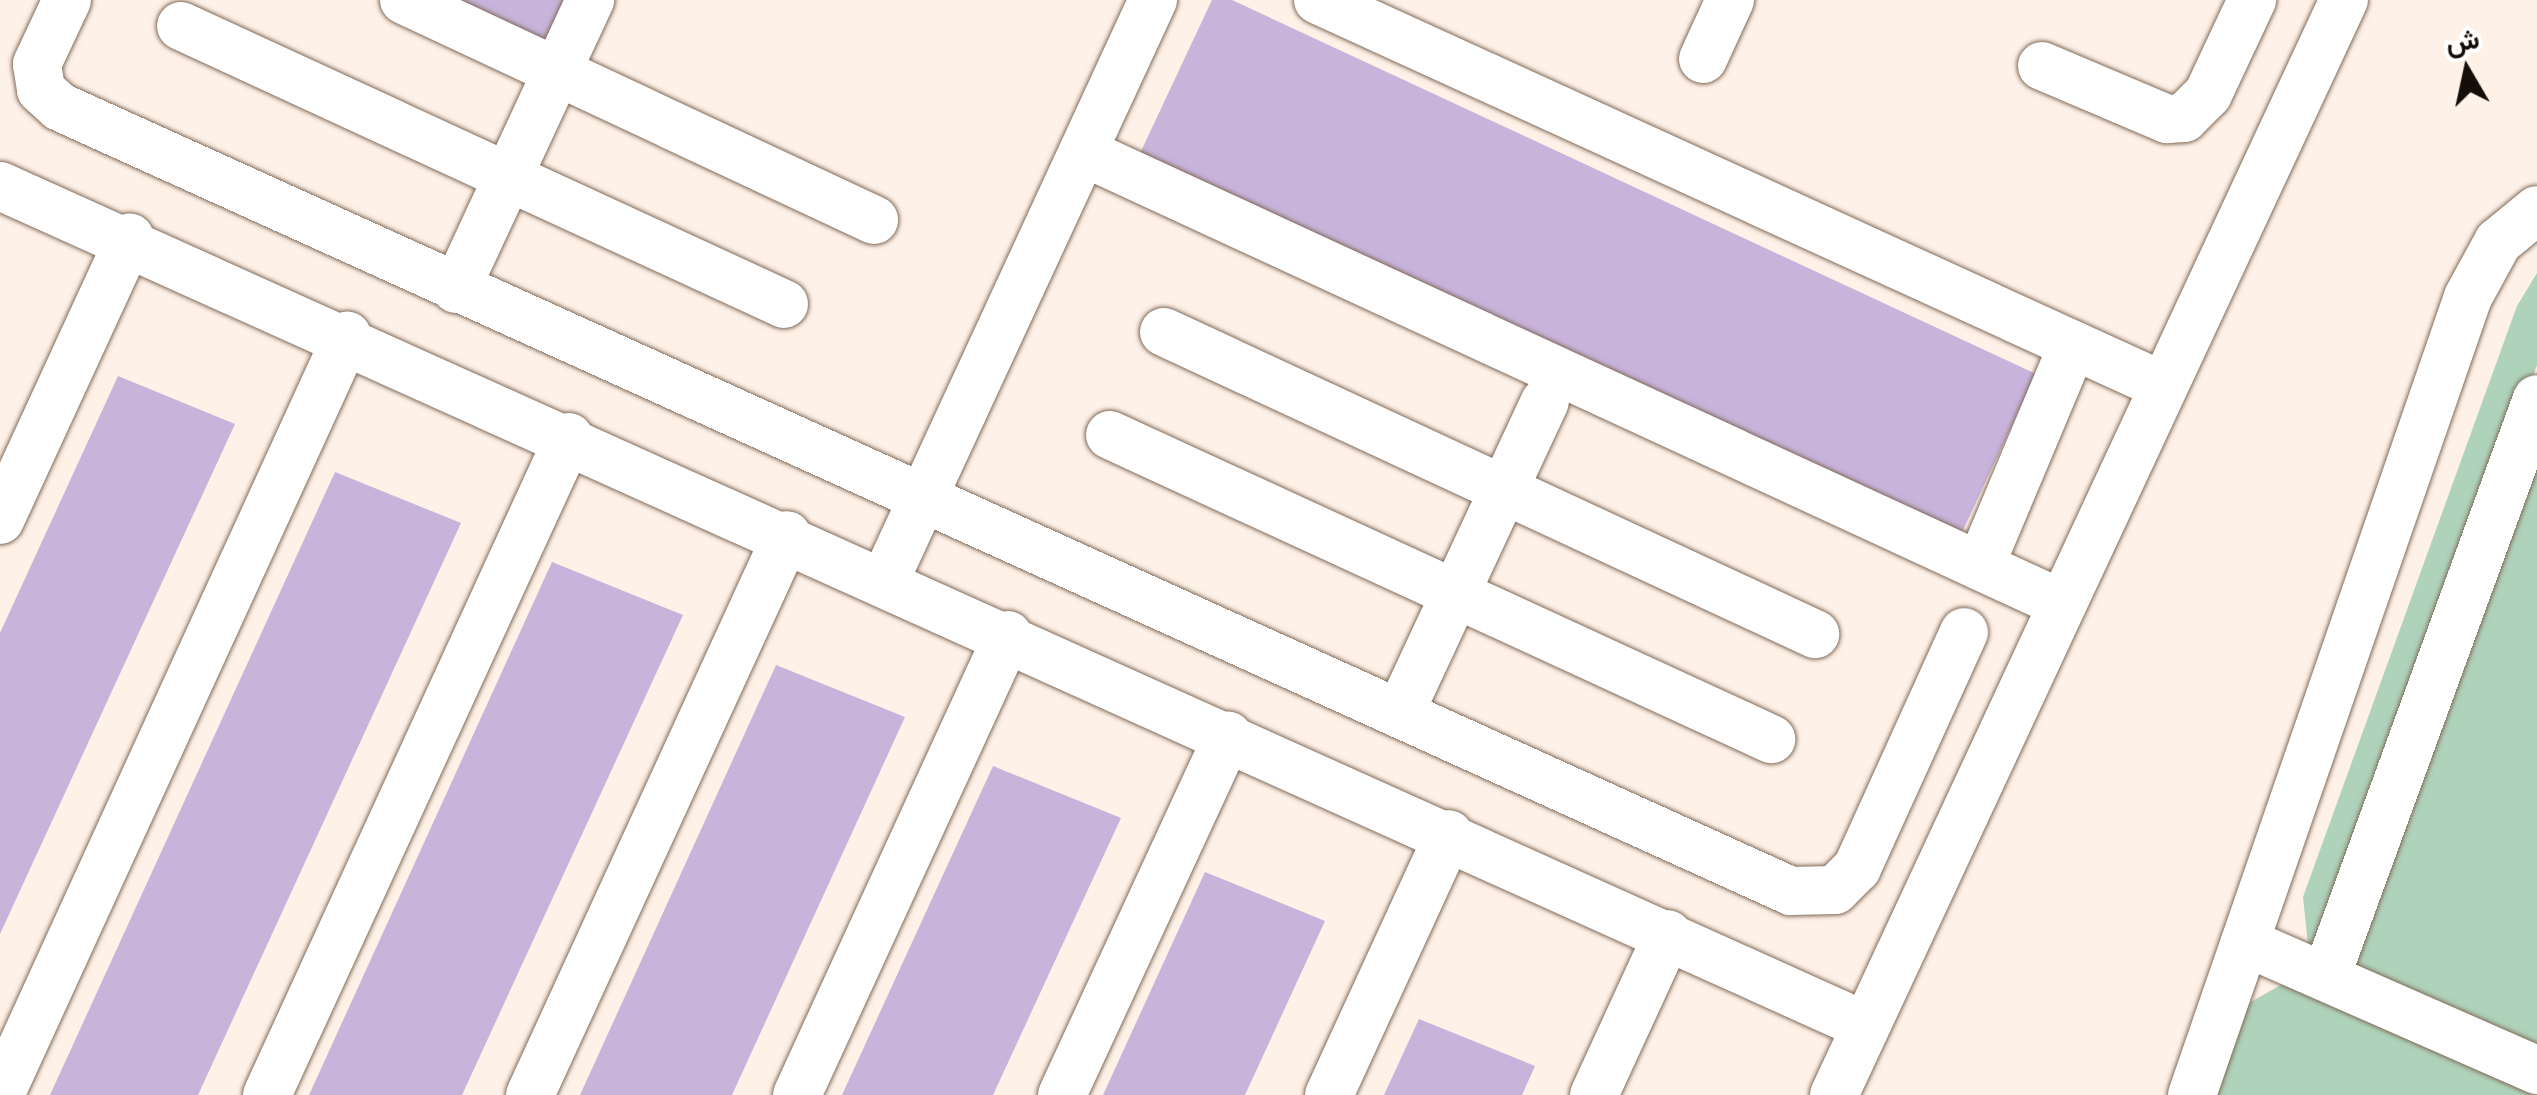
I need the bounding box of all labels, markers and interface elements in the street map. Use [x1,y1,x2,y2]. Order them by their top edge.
text: ش [2443,19,2482,61]
north arrow [2417,20,2517,120]

